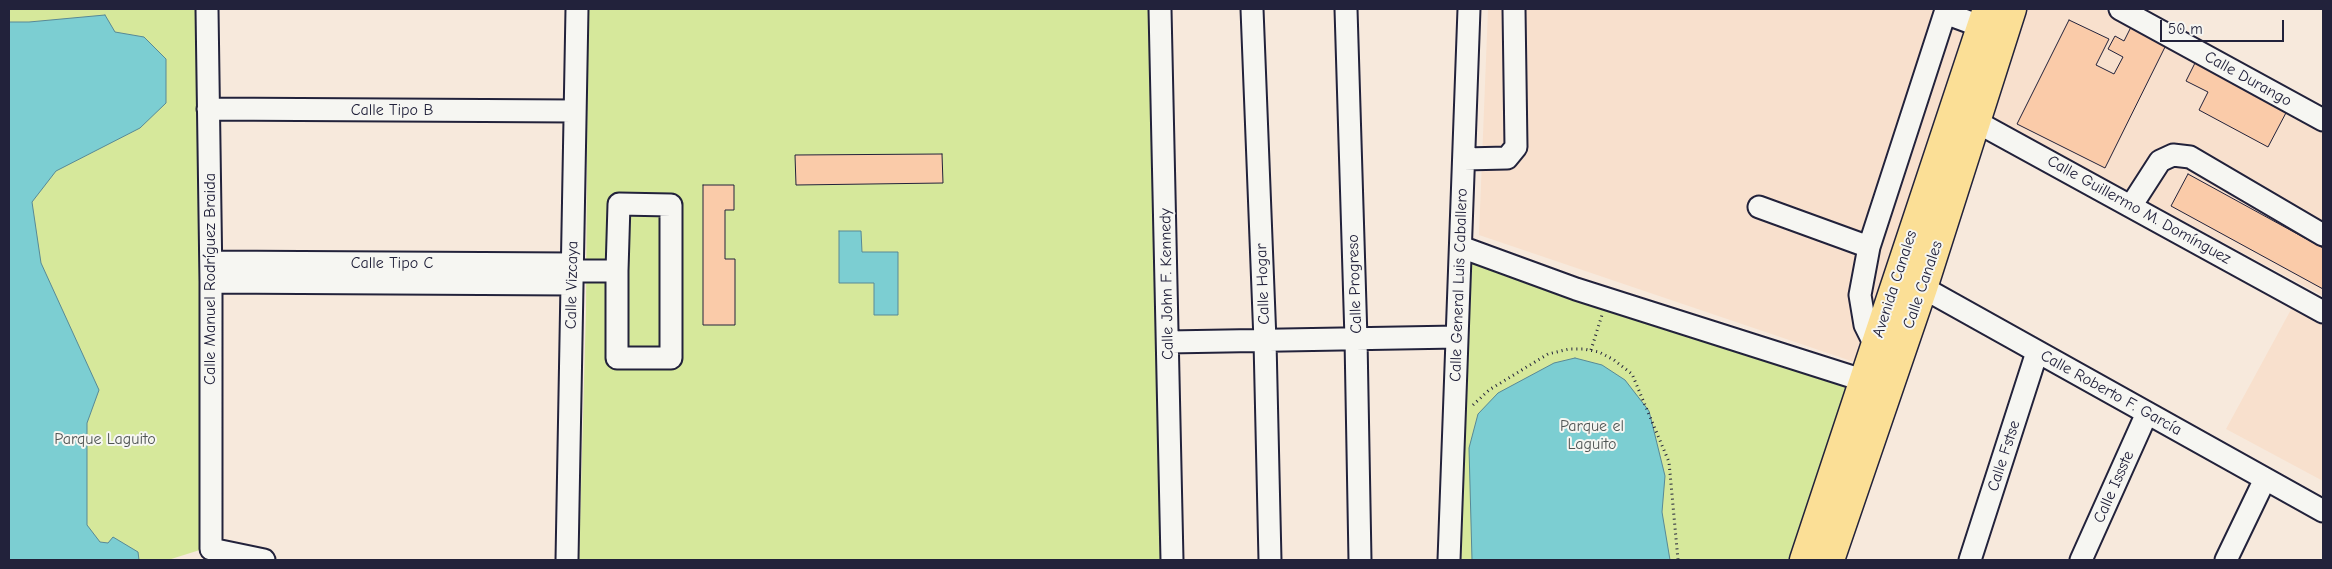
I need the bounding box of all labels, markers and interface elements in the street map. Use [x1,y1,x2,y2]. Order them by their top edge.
scale bar [2162,10,2286,42]
text: 50 m [2168,20,2203,38]
street label: Calle Durango [2201,47,2295,111]
street label: Calle Tipo B [351,100,433,120]
street label: Calle Guillermo M. Domínguez [2044,151,2234,269]
street label: Calle Manuel Rodríguez Braida [200,173,220,385]
street label: Calle General Luis Caballero [1446,188,1472,382]
street label: Calle John F. Kennedy [1156,208,1178,360]
street label: Avenida Canales [1869,228,1921,340]
street label: Calle Progreso [1344,234,1366,334]
street label: Calle Canales [1899,238,1947,332]
street label: Calle Vizcaya [562,241,582,329]
street label: Calle Hogar [1252,243,1274,325]
street label: Calle Tipo C [351,253,433,273]
street label: Calle Roberto F. García [2037,346,2185,440]
park label: Parque el Laguito [1560,416,1624,454]
street label: Calle Fstse [1984,418,2024,494]
park label: Parque Laguito [54,429,156,449]
street label: Calle Issste [2090,448,2138,526]

